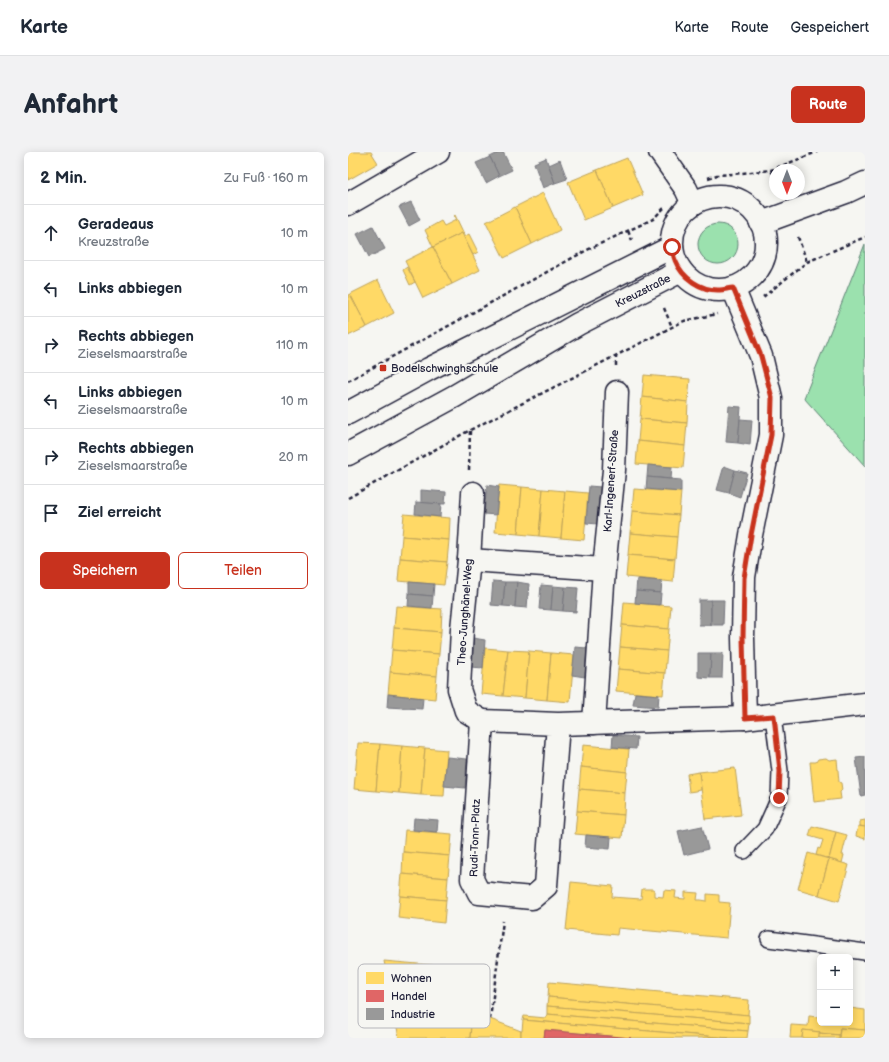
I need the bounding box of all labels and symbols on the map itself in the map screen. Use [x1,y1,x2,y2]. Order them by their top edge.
north arrow [769,164,805,200]
route start [663,238,681,256]
street label: Kreuzstraße [613,271,673,310]
place label: Bodelschwinghschule [391,362,499,375]
marker: Bodelschwinghschule [378,363,388,373]
street label: Karl-Ingenerf-Straße [601,429,621,533]
street label: Theo-Junghänel-Weg [455,558,475,666]
route end [770,789,788,807]
street label: Rudi-Tonn-Platz [467,798,483,877]
legend [358,964,490,1028]
text: Wohnen [391,972,432,985]
text: Handel [391,990,427,1003]
text: Industrie [391,1008,435,1021]

